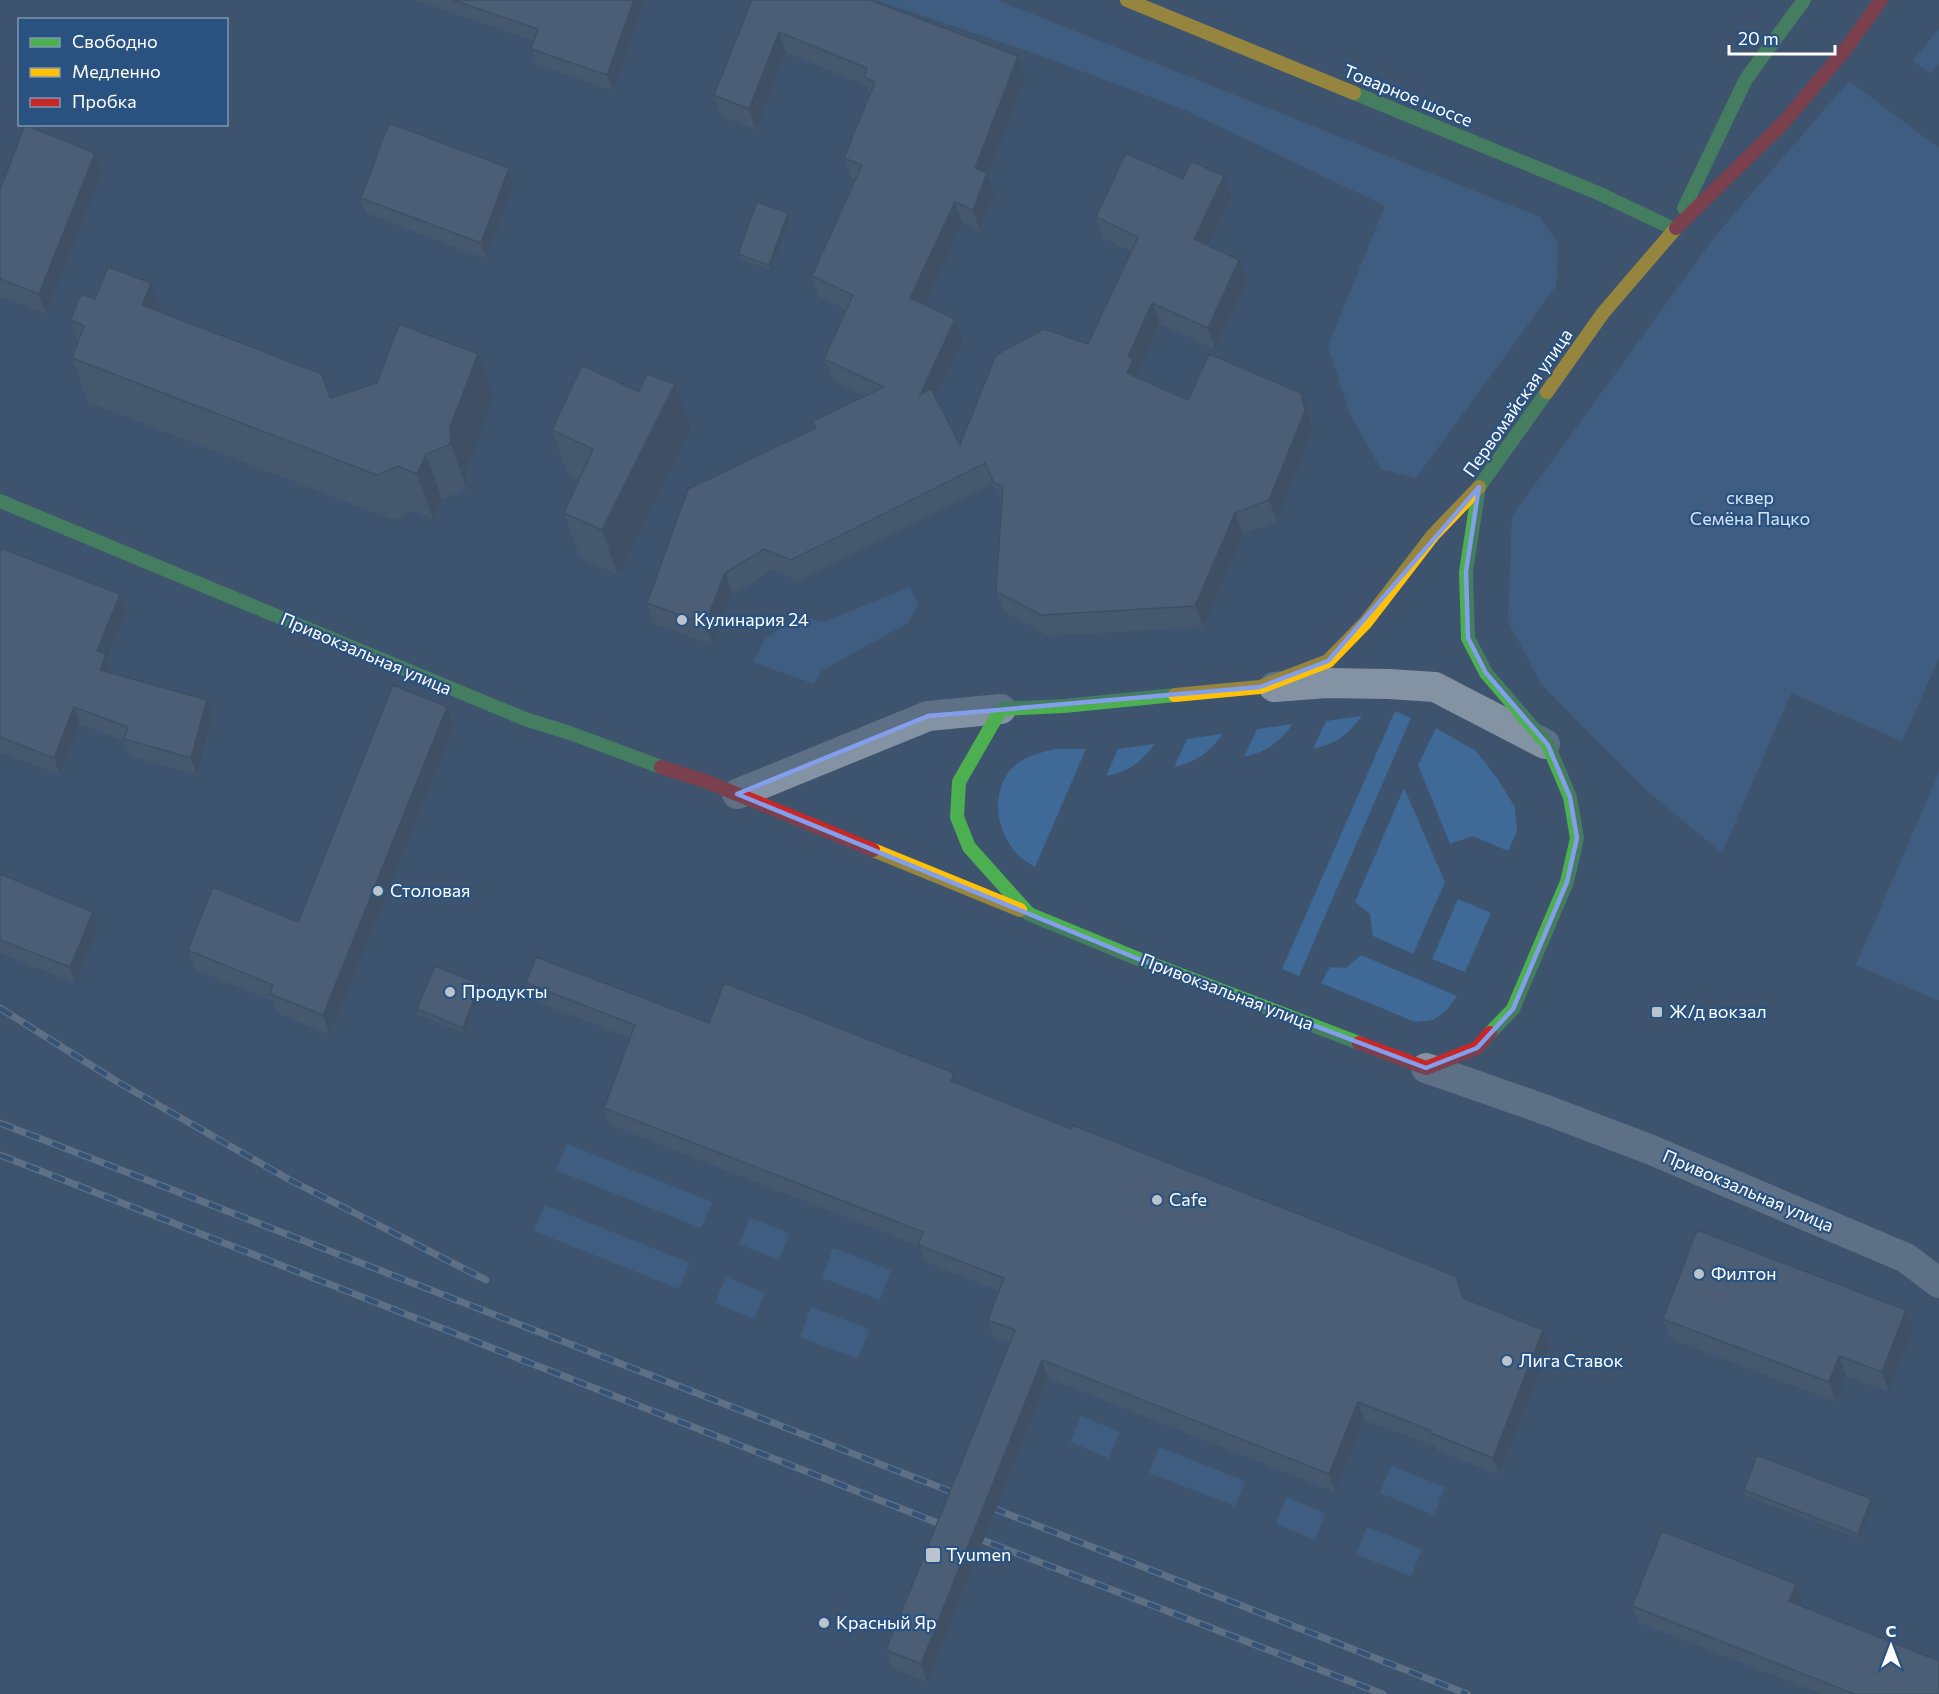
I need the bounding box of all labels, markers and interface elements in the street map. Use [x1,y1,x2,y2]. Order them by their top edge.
legend [18,18,228,126]
scale bar [1729,18,1836,56]
text: 20 m [1738,27,1779,49]
text: Свободно [72,30,158,52]
street label: Товарное шоссе [1341,59,1476,131]
text: Медленно [72,60,161,82]
text: Пробка [72,90,137,112]
street label: Первомайская улица [1458,324,1577,481]
park label: сквер Семёна Пацко [1690,486,1810,529]
street label: Привокзальная улица [278,607,455,699]
place label: Кулинария 24 [694,608,809,630]
marker: Кулинария 24 [675,613,689,627]
place label: Столовая [390,879,471,901]
marker: Столовая [371,884,385,898]
street label: Привокзальная улица [1138,948,1317,1034]
place label: Продукты [462,980,547,1002]
marker: Продукты [443,985,457,999]
place label: Ж/д вокзал [1669,1000,1767,1022]
marker: Ж/д вокзал [1650,1005,1664,1019]
street label: Привокзальная улица [1660,1144,1837,1236]
place label: Cafe [1169,1188,1207,1210]
marker: Cafe [1150,1193,1164,1207]
place label: Филтон [1711,1262,1776,1284]
marker: Филтон [1692,1267,1706,1281]
place label: Лига Ставок [1519,1349,1624,1371]
marker: Лига Ставок [1500,1354,1514,1368]
place label: Tyumen [946,1543,1011,1565]
marker: Tyumen [924,1546,942,1564]
place label: Красный Яр [836,1611,936,1633]
marker: Красный Яр [817,1616,831,1630]
north arrow [1861,1616,1921,1676]
text: С [1886,1621,1897,1640]

